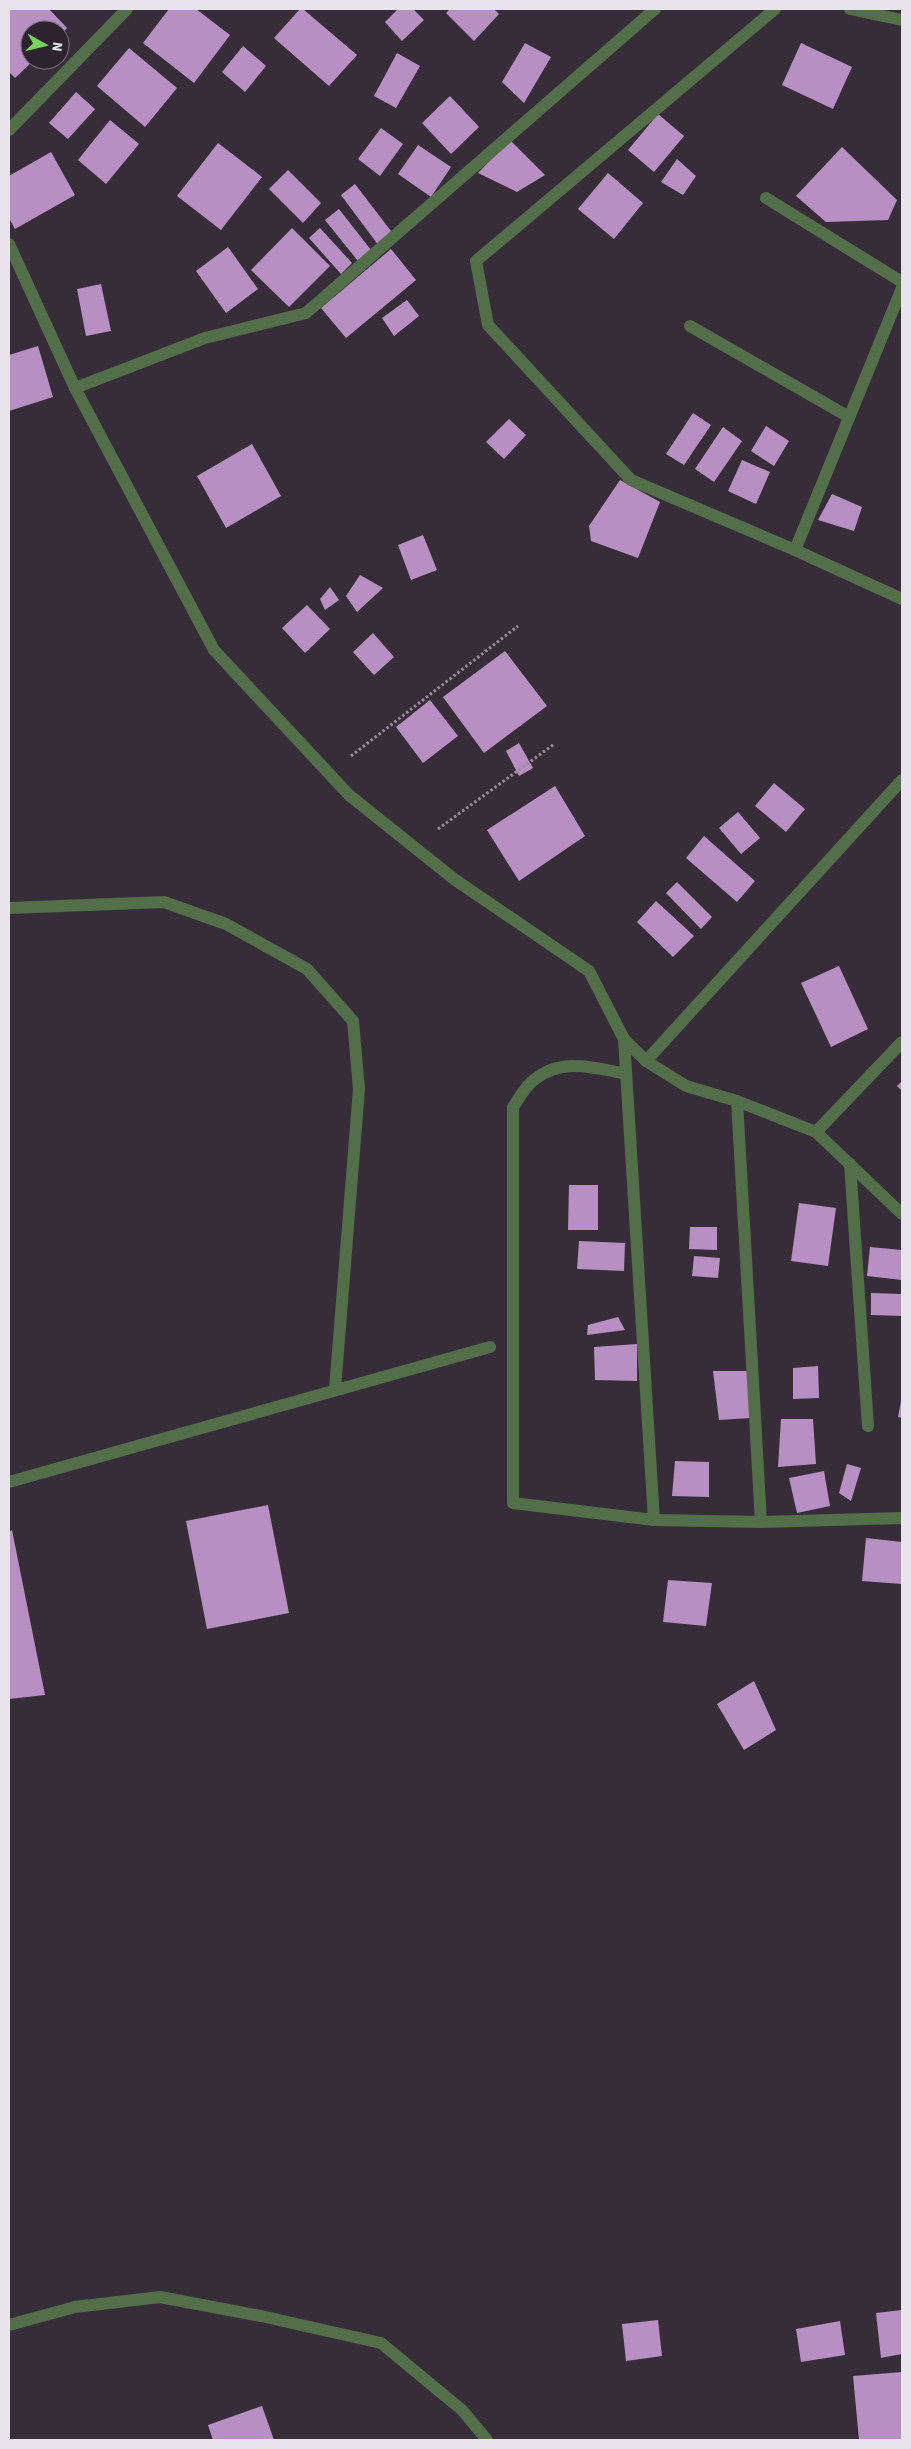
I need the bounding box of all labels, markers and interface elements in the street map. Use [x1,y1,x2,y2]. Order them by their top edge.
north arrow [20,20,70,70]
text: N [46,41,67,53]

